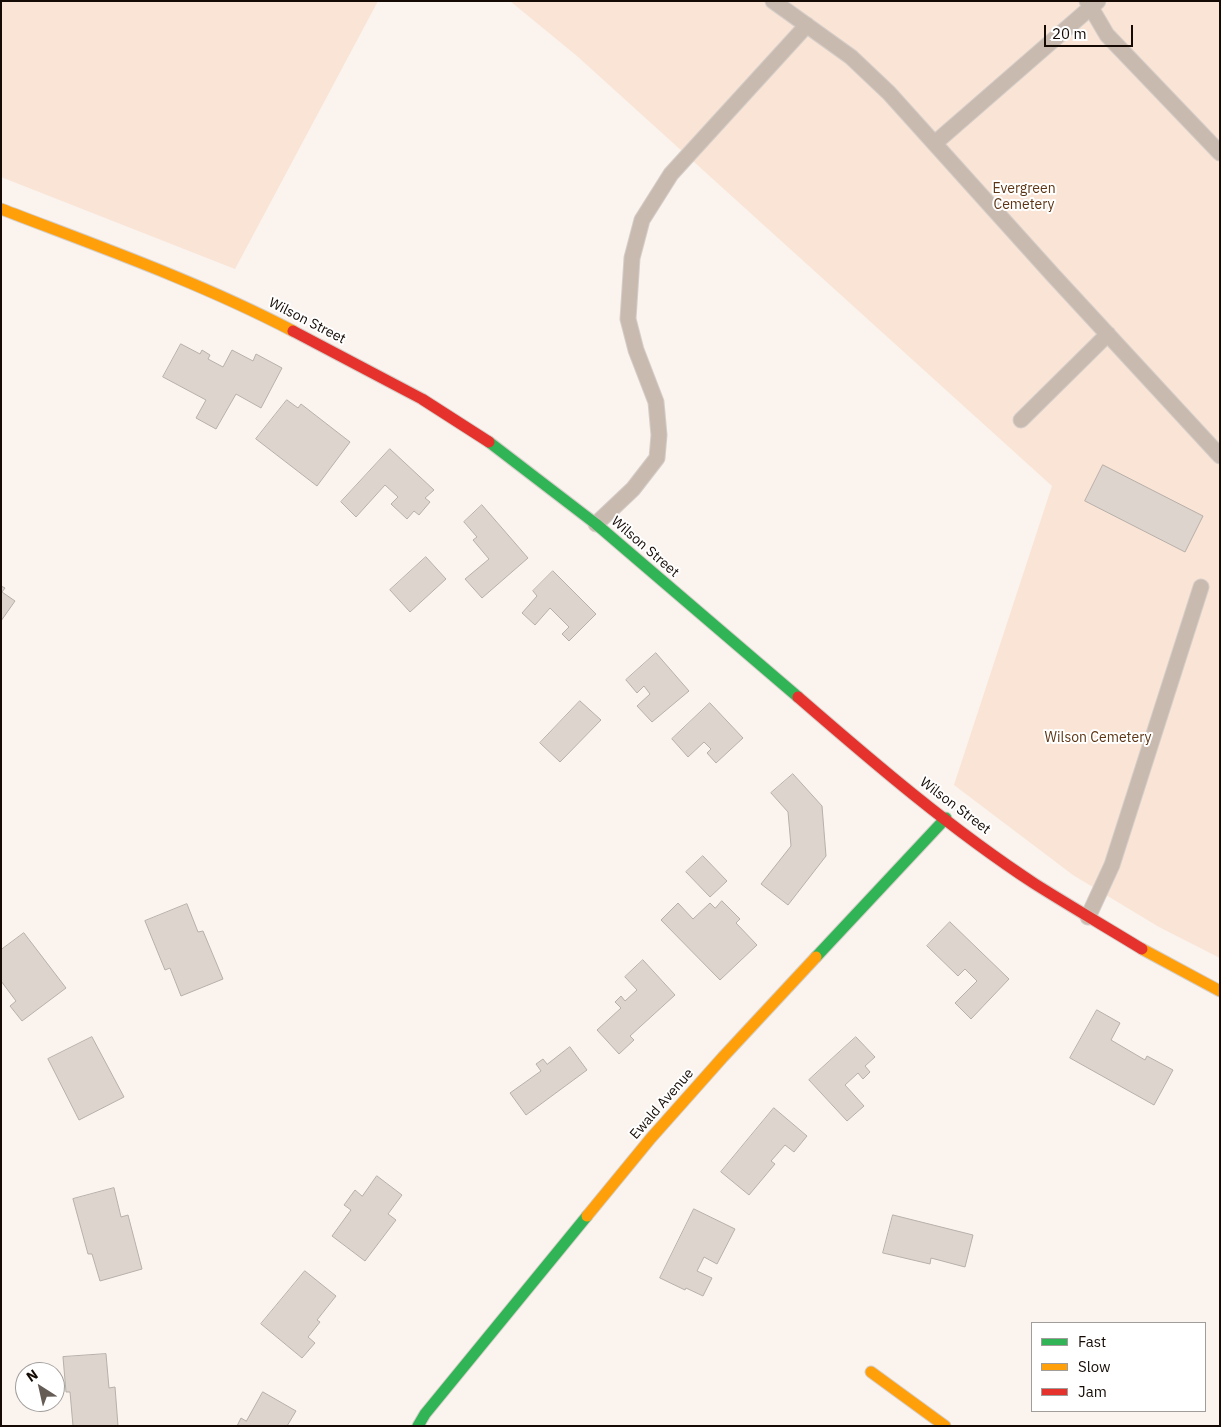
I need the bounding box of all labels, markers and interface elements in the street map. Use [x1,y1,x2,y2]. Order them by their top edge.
scale bar [1046,15,1135,47]
text: 20 m [1052,24,1087,43]
park label: Evergreen Cemetery [992,181,1056,213]
street label: Wilson Street [266,294,348,348]
street label: Wilson Street [608,513,682,581]
park label: Wilson Cemetery [1045,730,1151,746]
street label: Wilson Street [916,774,994,838]
street label: Ewald Avenue [627,1065,697,1143]
legend [1031,1322,1206,1412]
text: Fast [1078,1332,1106,1351]
text: Slow [1078,1357,1111,1376]
north arrow [15,1362,65,1412]
text: N [23,1365,41,1386]
text: Jam [1078,1382,1107,1401]

